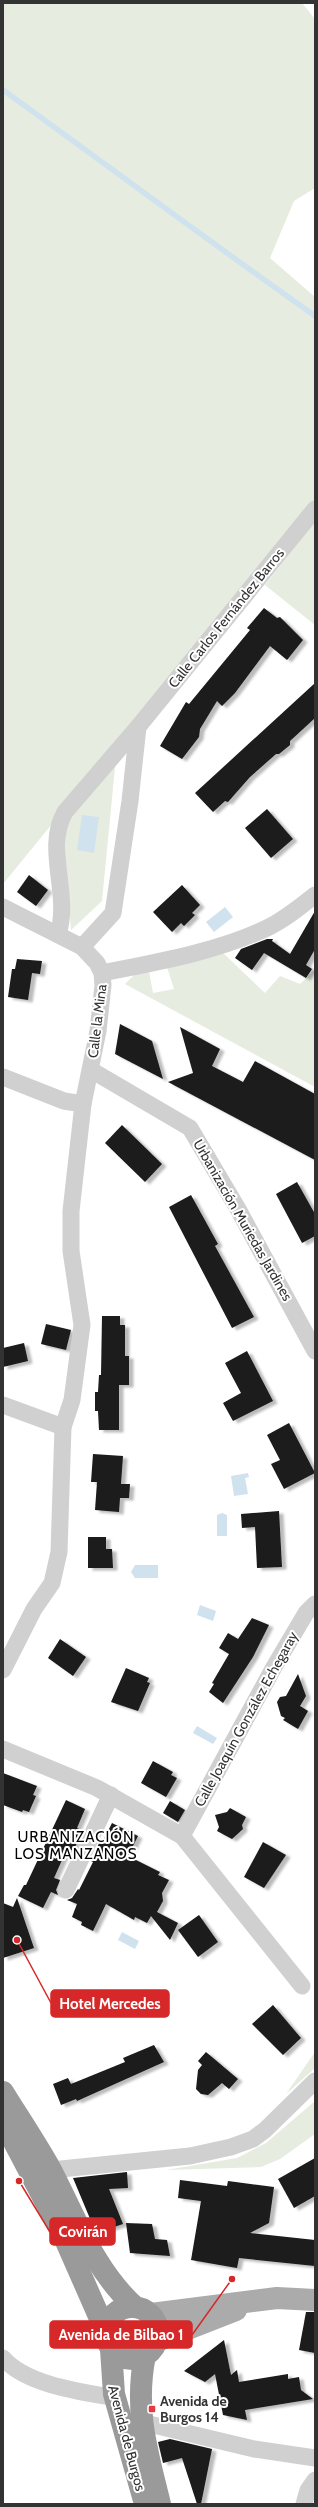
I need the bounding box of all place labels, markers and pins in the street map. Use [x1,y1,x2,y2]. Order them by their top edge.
callout: Hotel Mercedes [51,1990,169,2017]
callout: Covirán [50,2218,115,2245]
callout: Avenida de Bilbao 1 [50,2321,192,2348]
place label: Avenida de Burgos 14 [160,2392,227,2426]
marker: Avenida de Burgos 14 [147,2404,157,2414]

